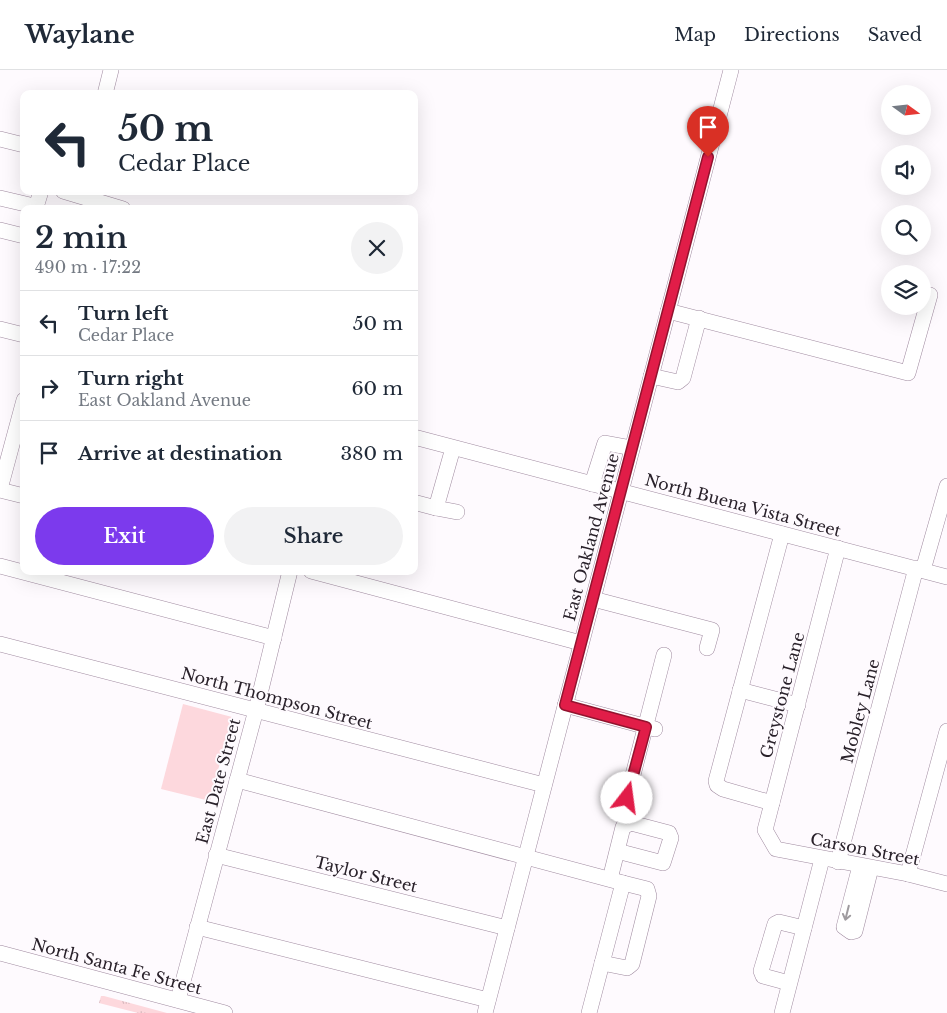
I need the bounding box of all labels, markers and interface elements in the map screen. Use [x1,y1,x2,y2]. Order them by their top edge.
text: Waylane [25,20,135,49]
text: Map [674,24,716,46]
text: Directions [744,24,840,46]
text: Saved [868,24,922,46]
north arrow [881,85,931,135]
map controls [881,85,931,315]
pin [687,106,729,157]
text: 50 m [118,107,213,150]
icon: left [35,110,100,175]
icon: arrive [694,113,722,141]
button: sound [881,145,931,195]
text: Cedar Place [118,150,250,177]
button: search [881,205,931,255]
text: 2 min [35,219,127,256]
button: close [351,222,403,274]
text: 490 m · 17:22 [35,257,141,277]
button: layers [881,265,931,315]
text: Turn left [78,302,169,325]
icon: left [35,309,63,337]
text: 50 m [353,312,403,335]
text: Cedar Place [78,325,174,345]
text: Turn right [78,367,184,390]
icon: right [35,374,63,402]
text: 60 m [351,377,403,400]
text: East Oakland Avenue [78,390,251,410]
icon: arrive [35,439,63,467]
text: Arrive at destination [78,442,282,465]
text: 380 m [340,442,403,465]
street label: East Oakland Avenue [559,451,623,623]
street label: North Buena Vista Street [643,469,843,541]
button: Exit [35,507,214,565]
button: Share [224,507,403,565]
street label: Greystone Lane [756,630,808,760]
street label: Mobley Lane [836,657,884,765]
street label: North Thompson Street [179,663,375,733]
street label: East Date Street [192,716,244,846]
position arrow [600,771,652,823]
street label: Carson Street [809,829,921,869]
street label: Taylor Street [312,852,420,896]
one-way arrow [842,905,852,921]
street label: North Santa Fe Street [30,934,204,998]

